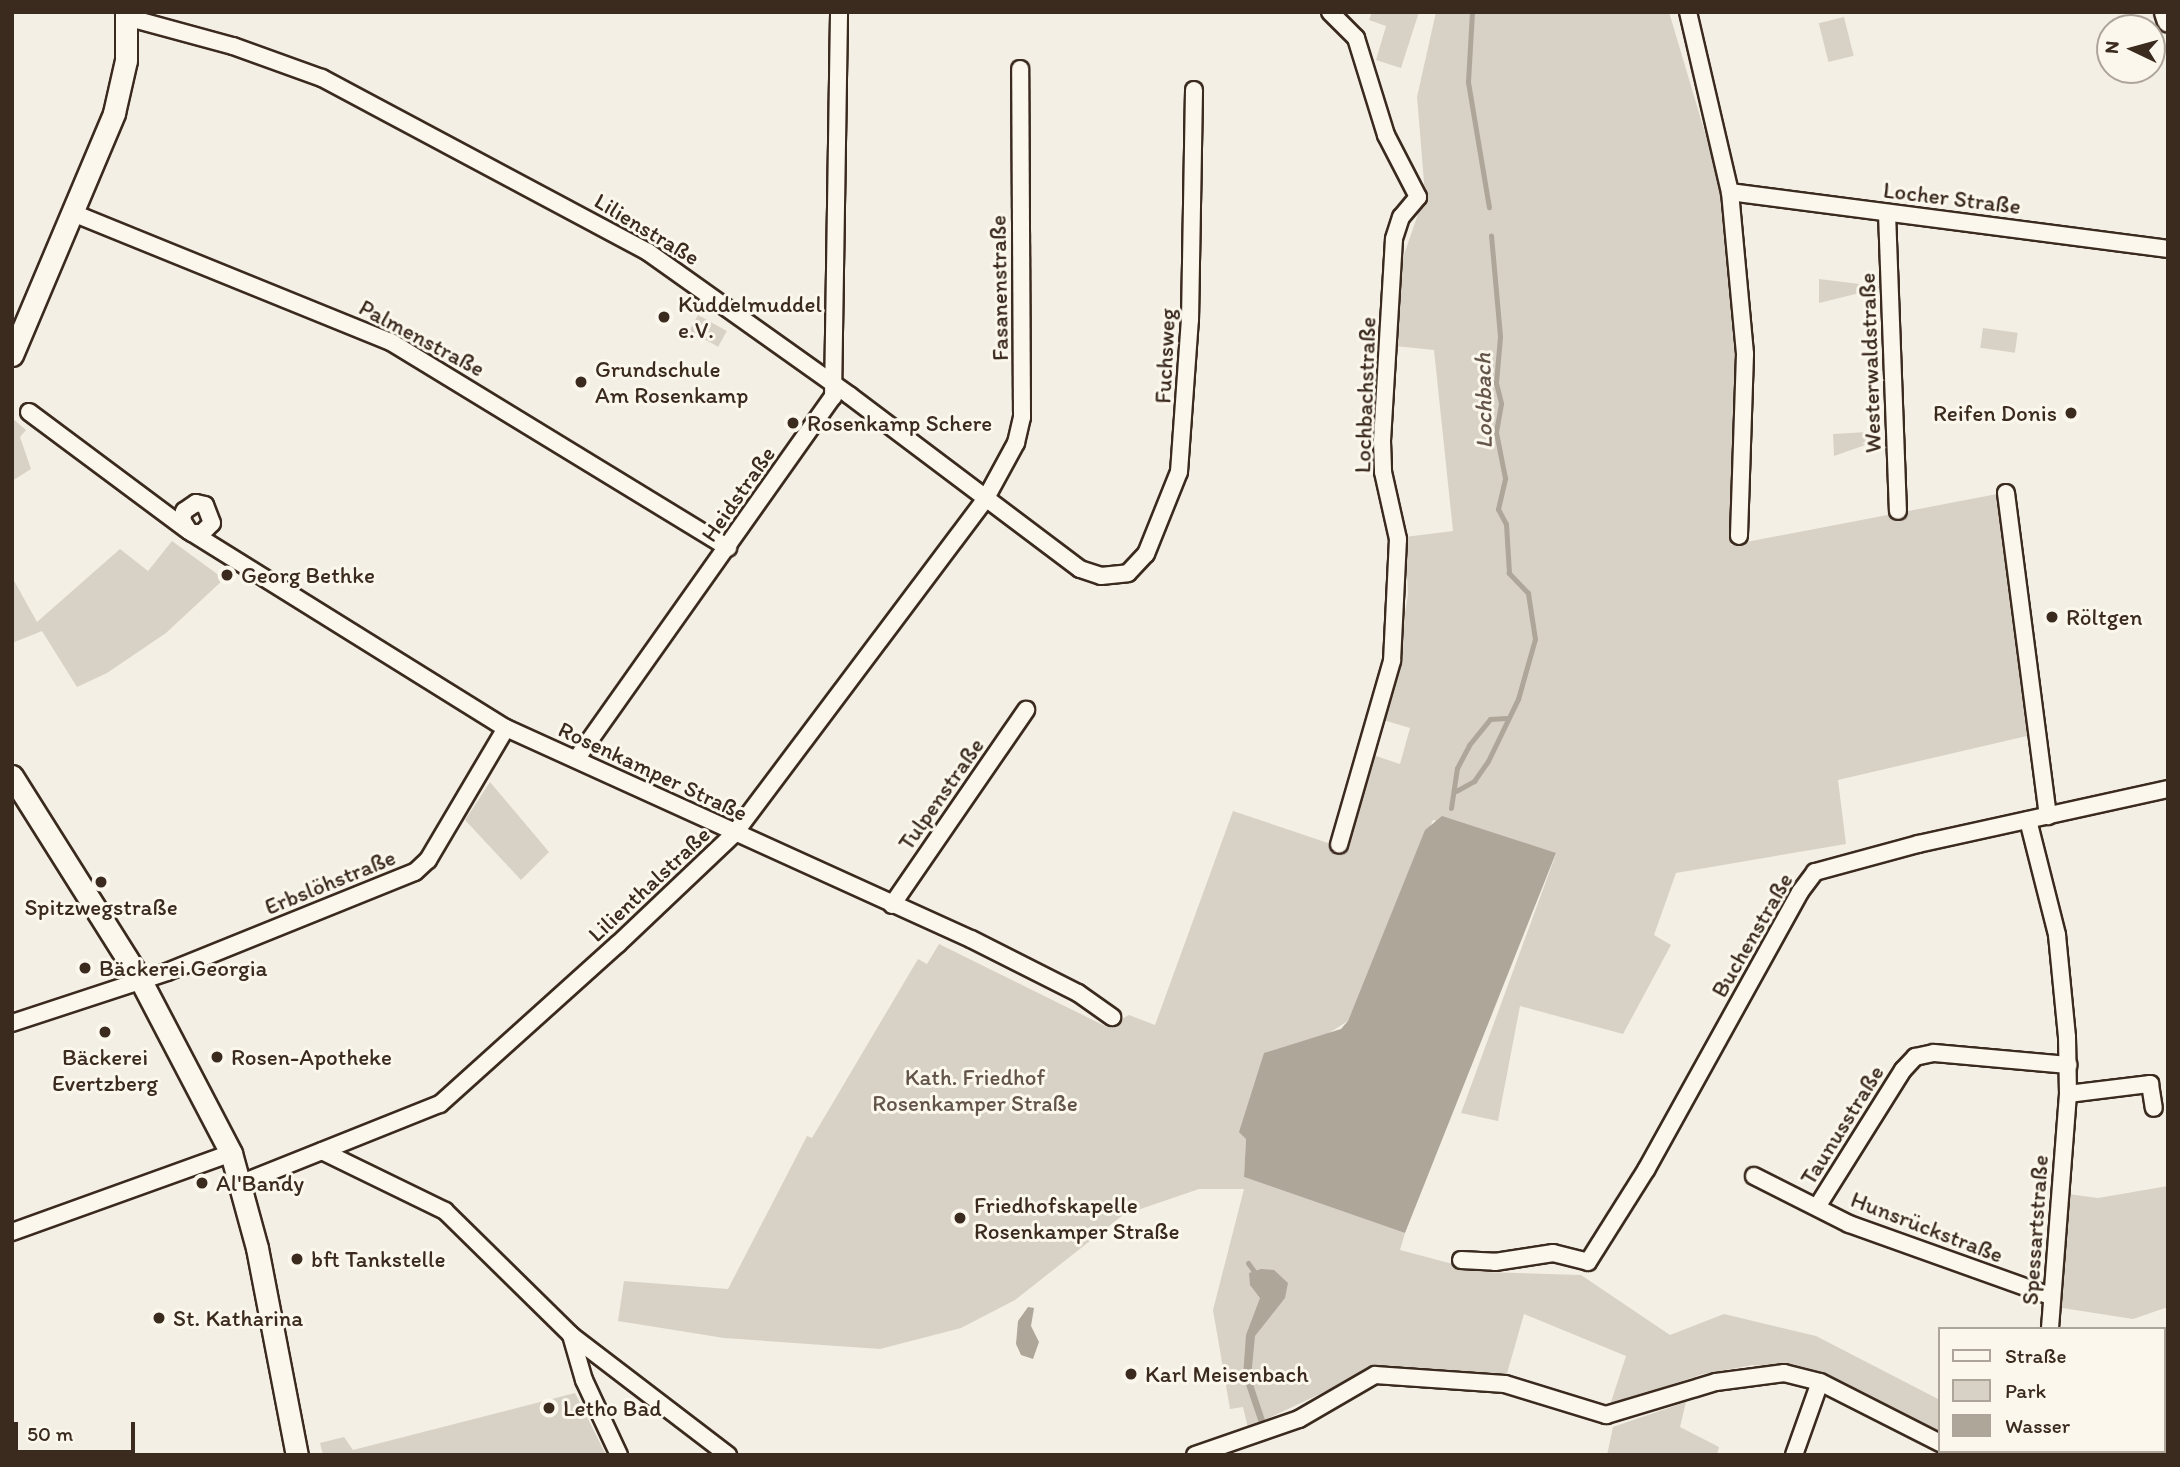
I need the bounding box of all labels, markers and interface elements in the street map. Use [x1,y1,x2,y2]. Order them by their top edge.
north arrow [2096,14,2166,84]
text: N [2100,40,2124,55]
street label: Locher Straße [1882,176,2022,220]
street label: Lilienstraße [589,187,705,271]
street label: Fasanenstraße [984,215,1014,361]
street label: Westerwaldstraße [1853,272,1887,454]
place label: Kuddelmuddel e.V. [678,290,822,344]
street label: Palmenstraße [354,293,490,383]
street label: Fuchsweg [1149,308,1181,404]
marker: Kuddelmuddel e.V. [656,309,672,325]
street label: Lochbachstraße [1348,316,1382,474]
water label: Lochbach [1468,353,1498,449]
place label: Grundschule Am Rosenkamp [595,355,748,409]
marker: Grundschule Am Rosenkamp [573,374,589,390]
place label: Reifen Donis [1933,399,2057,427]
marker: Reifen Donis [2063,405,2079,421]
place label: Rosenkamp Schere [807,409,992,437]
marker: Rosenkamp Schere [785,415,801,431]
street label: Heidstraße [695,441,781,547]
place label: Georg Bethke [241,561,375,589]
marker: Georg Bethke [219,567,235,583]
place label: Röltgen [2066,603,2142,631]
marker: Röltgen [2044,609,2060,625]
street label: Rosenkamper Straße [554,715,752,827]
street label: Tulpenstraße [892,733,990,855]
street label: Lilienthalstraße [582,820,716,948]
street label: Erbslöhstraße [261,843,399,921]
street label: Buchenstraße [1705,868,1799,1002]
marker: Spitzwegstraße [93,874,109,890]
place label: Spitzwegstraße [24,893,178,921]
place label: Bäckerei Georgia [99,954,268,982]
marker: Bäckerei Georgia [77,960,93,976]
marker: Bäckerei Evertzberg [97,1024,113,1040]
place label: Bäckerei Evertzberg [52,1043,158,1097]
place label: Rosen-Apotheke [231,1043,392,1071]
marker: Rosen-Apotheke [209,1049,225,1065]
street label: Taunusstraße [1794,1060,1890,1190]
park label: Kath. Friedhof Rosenkamper Straße [872,1063,1078,1117]
street label: Spessartstraße [2016,1154,2054,1306]
place label: Al'Bandy [216,1169,304,1197]
marker: Al'Bandy [194,1175,210,1191]
street label: Hunsrückstraße [1847,1185,2007,1269]
place label: Friedhofskapelle Rosenkamper Straße [974,1191,1180,1245]
marker: Friedhofskapelle Rosenkamper Straße [952,1210,968,1226]
place label: bft Tankstelle [311,1245,446,1273]
marker: bft Tankstelle [289,1251,305,1267]
place label: St. Katharina [173,1304,304,1332]
marker: St. Katharina [151,1310,167,1326]
legend [1938,1327,2166,1453]
text: Straße [2005,1343,2066,1368]
place label: Karl Meisenbach [1145,1360,1308,1388]
marker: Karl Meisenbach [1123,1366,1139,1382]
text: Park [2005,1378,2046,1403]
place label: Letho Bad [563,1394,662,1422]
marker: Letho Bad [541,1400,557,1416]
scale bar [18,1408,138,1452]
text: Wasser [2005,1413,2070,1438]
text: 50 m [27,1421,73,1446]

